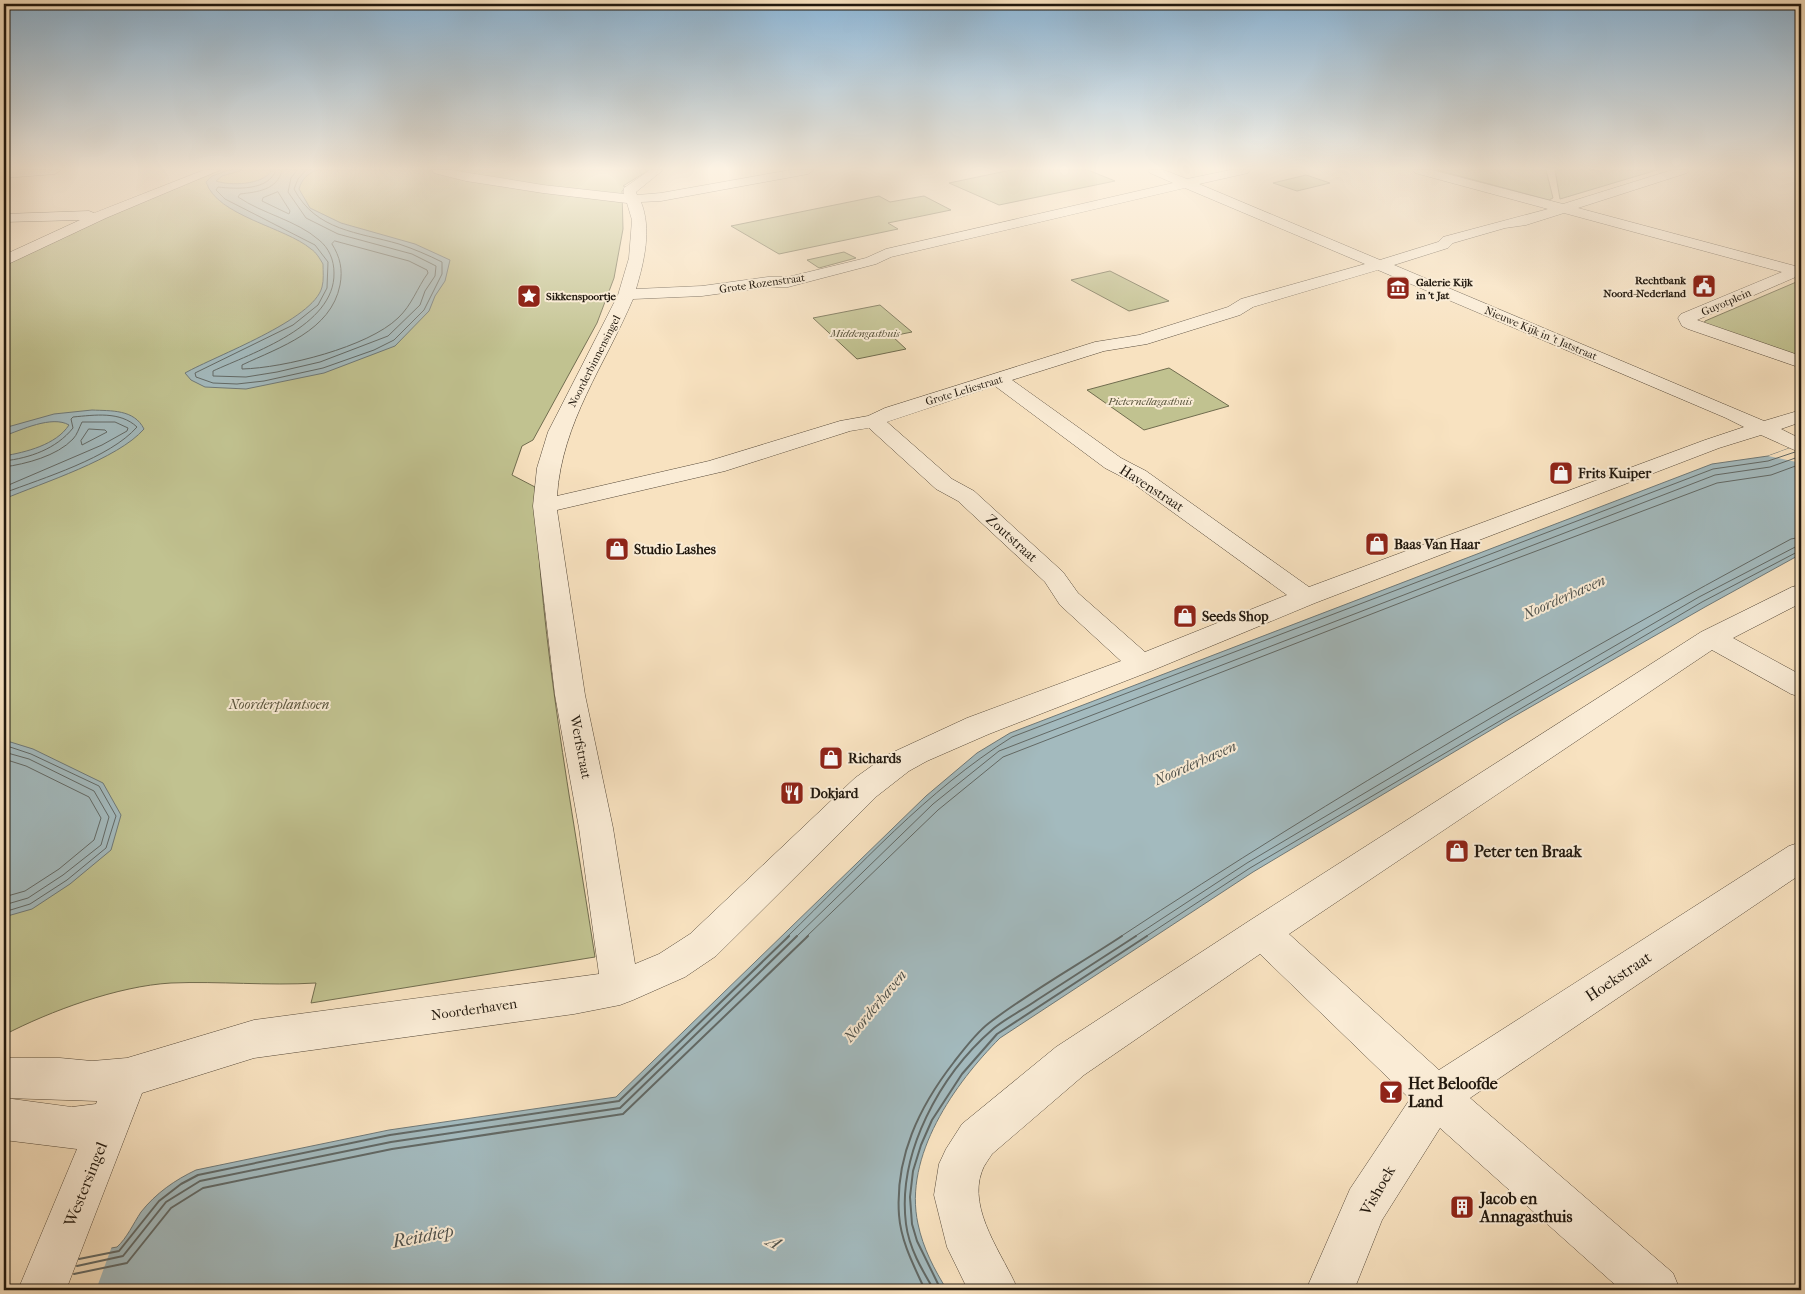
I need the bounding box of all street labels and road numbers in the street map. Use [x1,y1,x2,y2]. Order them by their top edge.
street label: Grote Rozenstraat [718,271,806,296]
street label: Guyotplein [1699,286,1754,319]
street label: Nieuwe Kijk in 't Jatstraat [1483,304,1599,363]
street label: Noorderbinnensingel [566,313,623,409]
street label: Grote Leliestraat [924,373,1004,408]
street label: Havenstraat [1116,461,1187,515]
street label: Zoutstraat [982,511,1041,566]
street label: Werfstraat [566,713,595,780]
street label: Hoekstraat [1582,947,1655,1005]
street label: Noorderhaven [430,995,518,1024]
street label: Westersingel [59,1139,111,1230]
street label: Vishoek [1355,1161,1400,1219]

